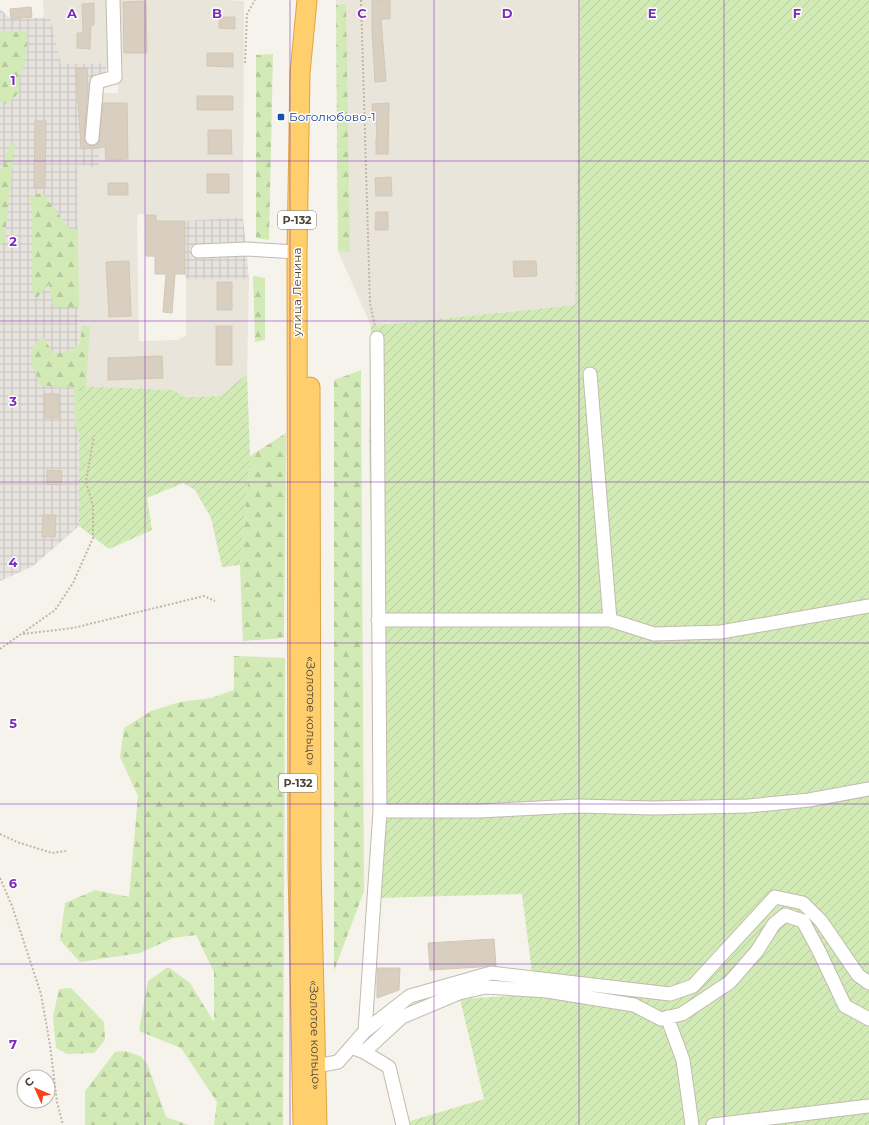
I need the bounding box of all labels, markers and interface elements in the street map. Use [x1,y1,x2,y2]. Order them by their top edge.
text: A [66,5,78,21]
text: B [212,5,222,21]
text: C [357,5,367,21]
text: D [502,5,513,21]
text: E [648,5,657,21]
text: F [793,5,801,21]
text: 1 [10,72,16,88]
place label: Боголюбово-1 [289,109,376,124]
marker: Боголюбово-1 [276,112,286,122]
road number: Р-132 [278,211,316,229]
text: 2 [9,233,17,249]
street label: улица Ленина [289,248,304,337]
text: 3 [8,393,17,409]
text: 4 [9,554,18,570]
street label: «Золотое кольцо» [304,656,319,766]
text: 5 [9,715,17,731]
road number: Р-132 [279,774,317,792]
text: 6 [9,875,18,891]
street label: «Золотое кольцо» [307,980,324,1090]
text: 7 [9,1036,17,1052]
north arrow [16,1069,56,1109]
text: С [21,1074,37,1090]

